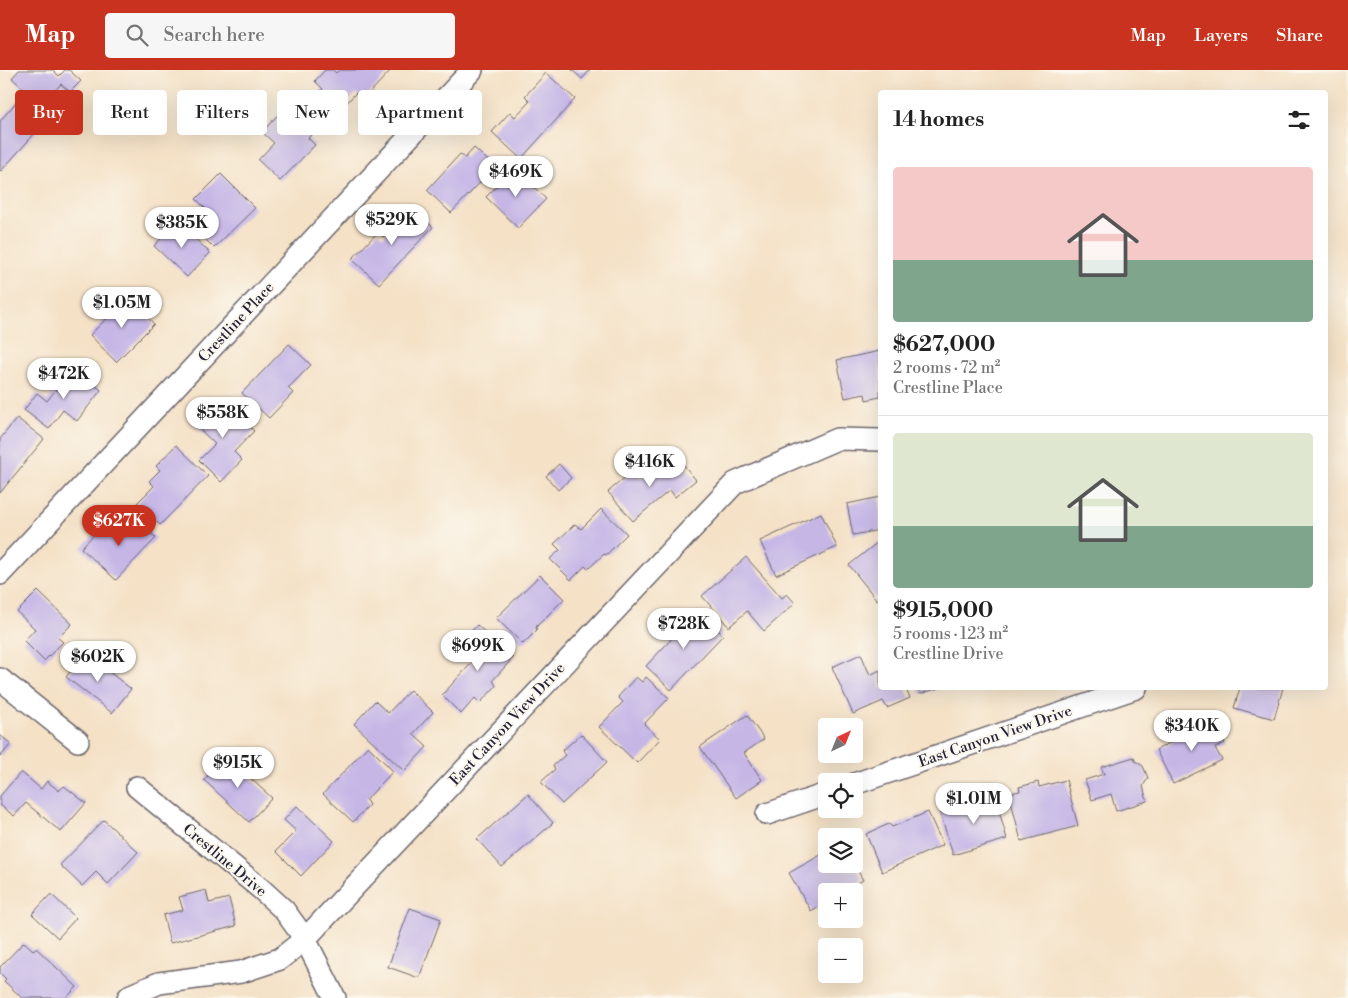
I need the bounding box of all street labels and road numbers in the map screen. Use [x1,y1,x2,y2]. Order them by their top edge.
street label: Crestline Place [194,278,278,366]
street label: East Canyon View Drive [445,659,569,790]
street label: East Canyon View Drive [916,701,1074,772]
street label: Crestline Drive [179,820,270,901]

